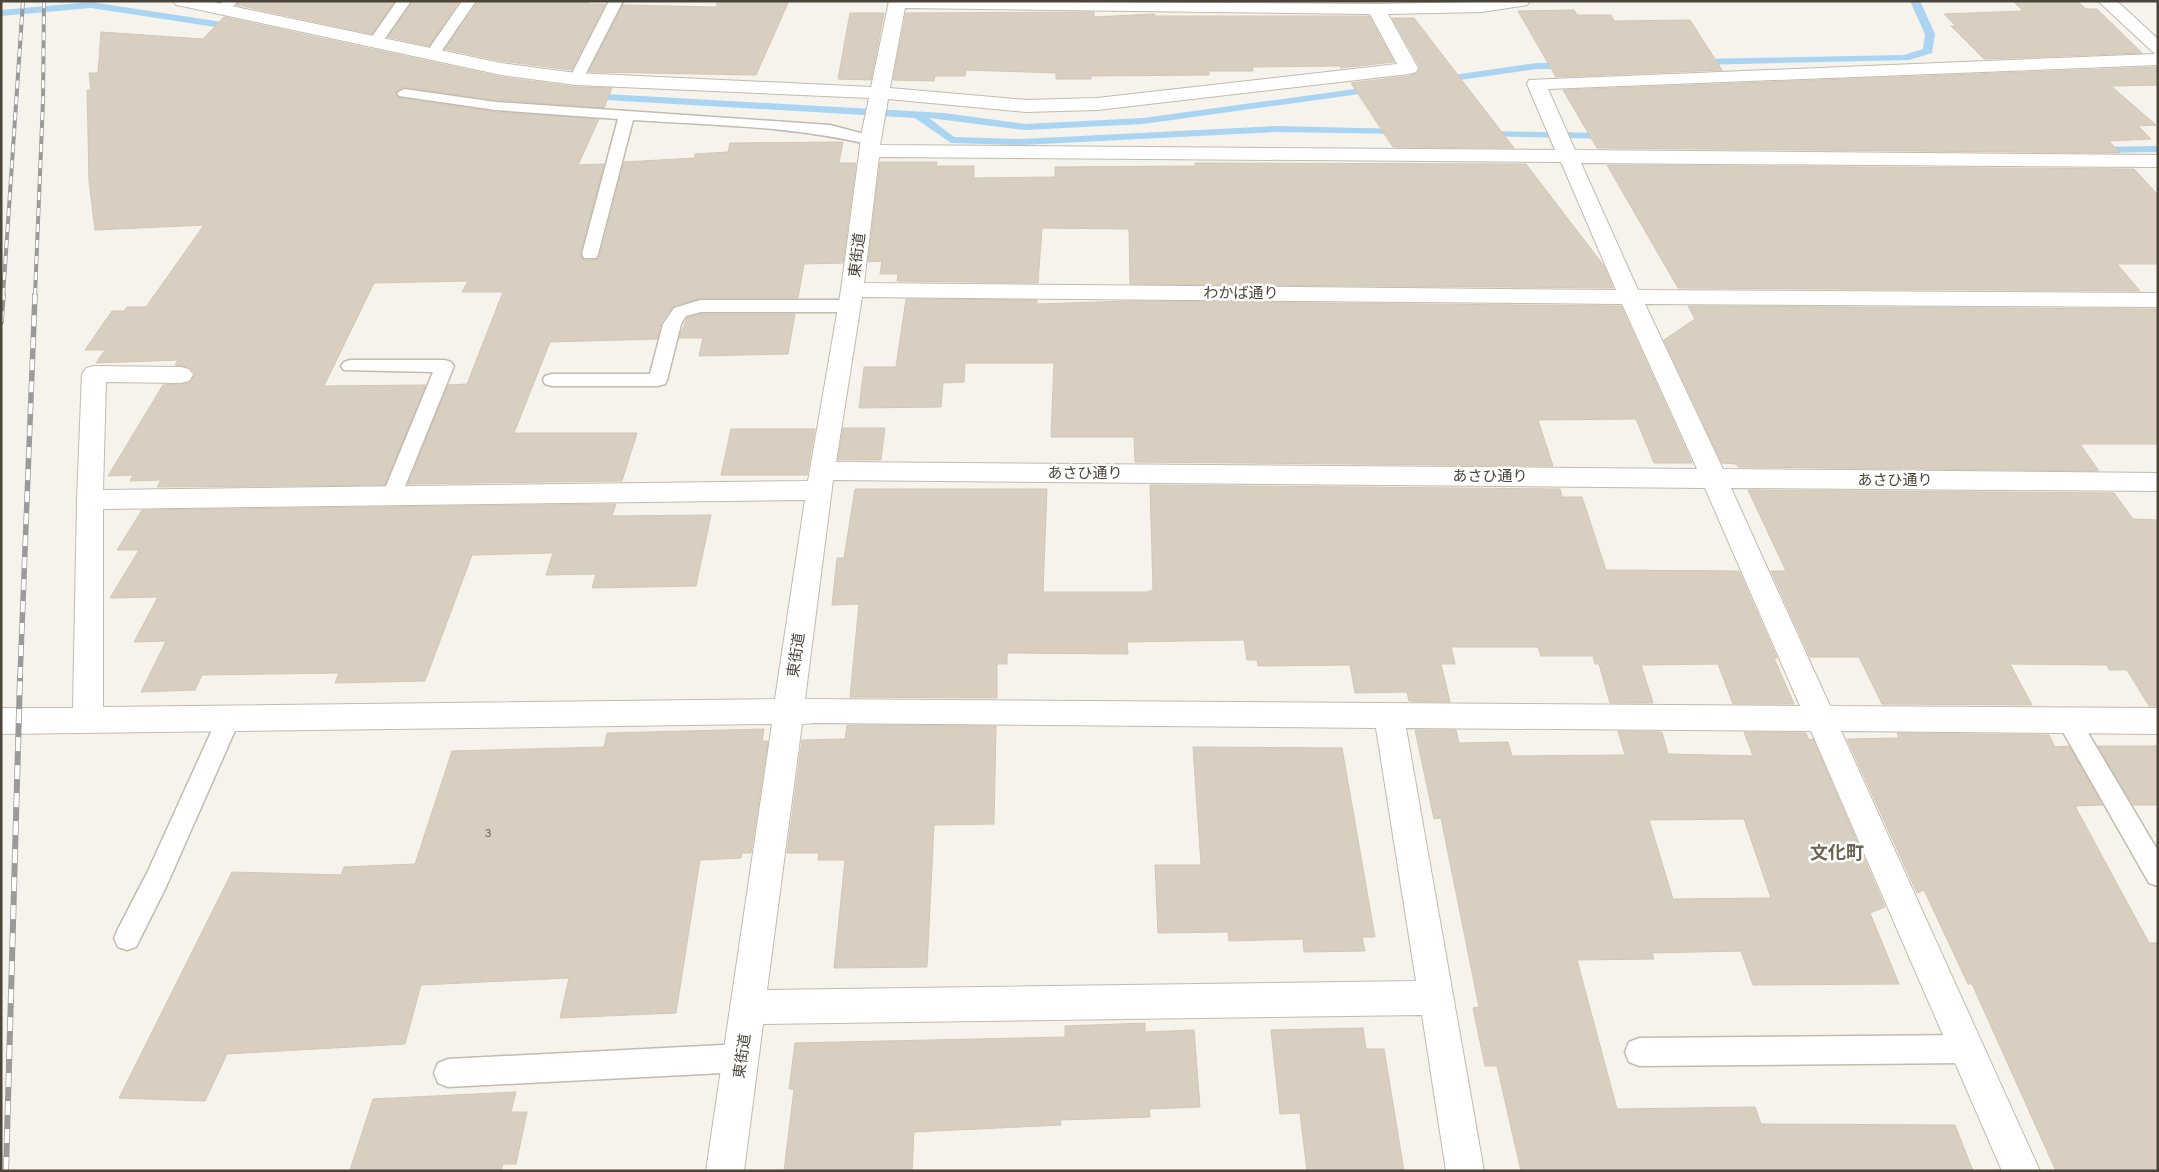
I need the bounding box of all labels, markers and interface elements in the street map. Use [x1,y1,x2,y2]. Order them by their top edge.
street label: 東街道 [846,232,871,279]
street label: わかば通り [1203,285,1279,304]
street label: あさひ通り [1047,465,1123,484]
street label: あさひ通り [1452,468,1528,487]
street label: あさひ通り [1857,472,1933,491]
street label: 東街道 [785,632,810,679]
house number: 3 [484,826,492,842]
district label: 文化町 [1810,843,1864,866]
street label: 東街道 [731,1033,756,1080]

